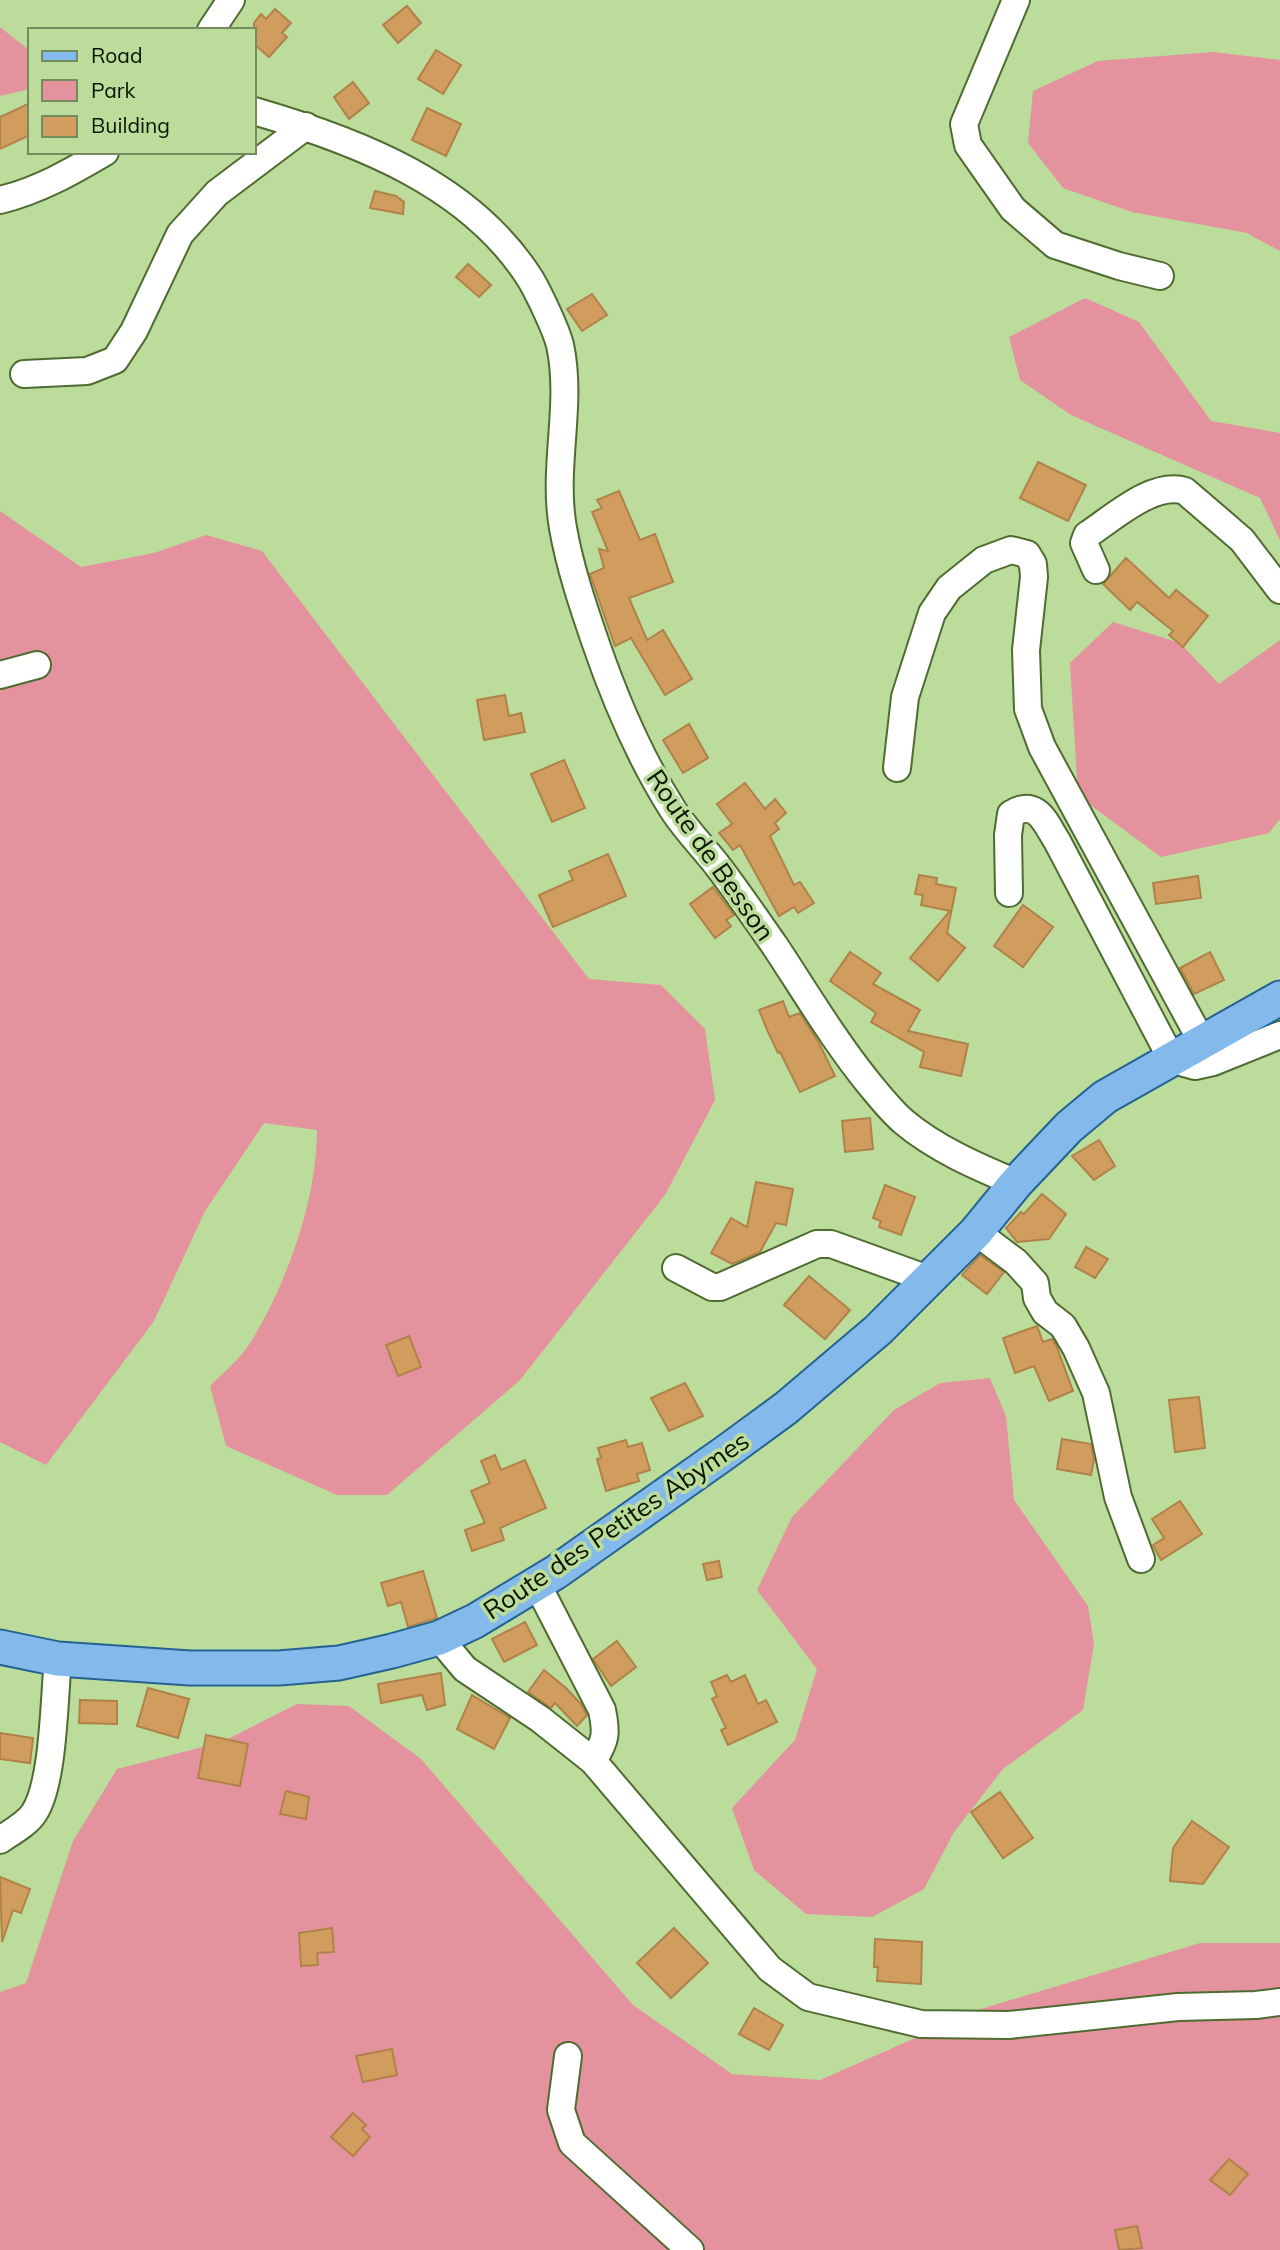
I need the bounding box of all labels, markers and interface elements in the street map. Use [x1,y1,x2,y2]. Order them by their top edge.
legend [28,28,256,154]
text: Road [91,42,142,68]
text: Park [91,77,135,103]
text: Building [91,112,170,138]
street label: Route de Besson [640,763,782,947]
street label: Route des Petites Abymes [477,1424,755,1626]

